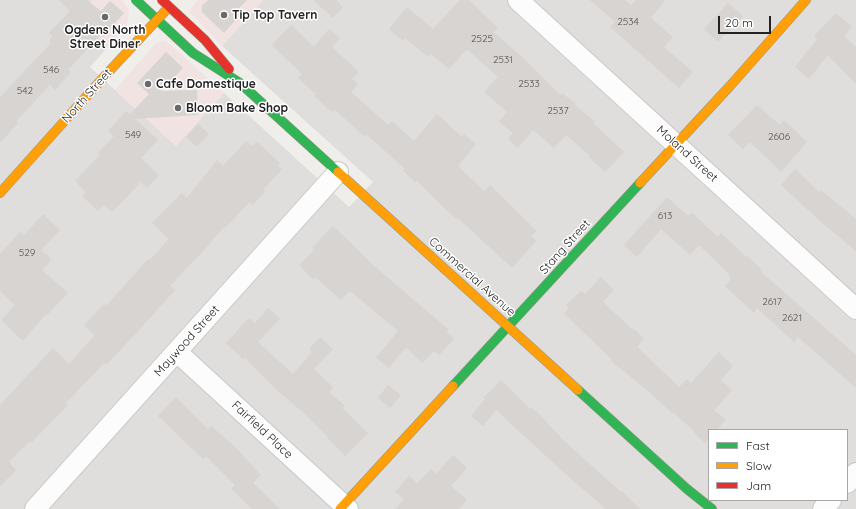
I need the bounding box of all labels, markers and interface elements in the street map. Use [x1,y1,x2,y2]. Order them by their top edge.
place label: Tip Top Tavern [232,8,318,22]
scale bar [720,8,773,34]
marker: Tip Top Tavern [219,10,229,20]
marker: Ogdens North Street Diner [100,12,110,22]
text: 20 m [725,15,753,30]
house number: 2534 [617,16,639,28]
place label: Ogdens North Street Diner [65,23,145,51]
house number: 2525 [471,33,493,45]
house number: 2531 [493,54,513,66]
house number: 546 [43,64,59,76]
street label: North Street [59,66,115,126]
place label: Cafe Domestique [156,77,256,91]
house number: 2533 [518,78,540,90]
marker: Cafe Domestique [143,79,153,89]
house number: 542 [17,85,33,97]
place label: Bloom Bake Shop [186,101,288,115]
marker: Bloom Bake Shop [173,103,183,113]
house number: 2537 [547,105,569,117]
street label: Moland Street [653,123,721,185]
house number: 549 [125,129,141,141]
house number: 2606 [768,131,790,143]
house number: 613 [658,210,672,222]
street label: Stang Street [537,217,593,277]
street label: Commercial Avenue [426,234,518,320]
house number: 529 [19,247,35,259]
house number: 2617 [762,296,782,308]
street label: Maywood Street [151,302,223,380]
house number: 2621 [782,312,802,324]
street label: Fairfield Place [229,398,295,462]
legend [708,429,848,501]
text: Fast [746,438,770,453]
text: Slow [746,458,772,473]
text: Jam [746,478,771,493]

